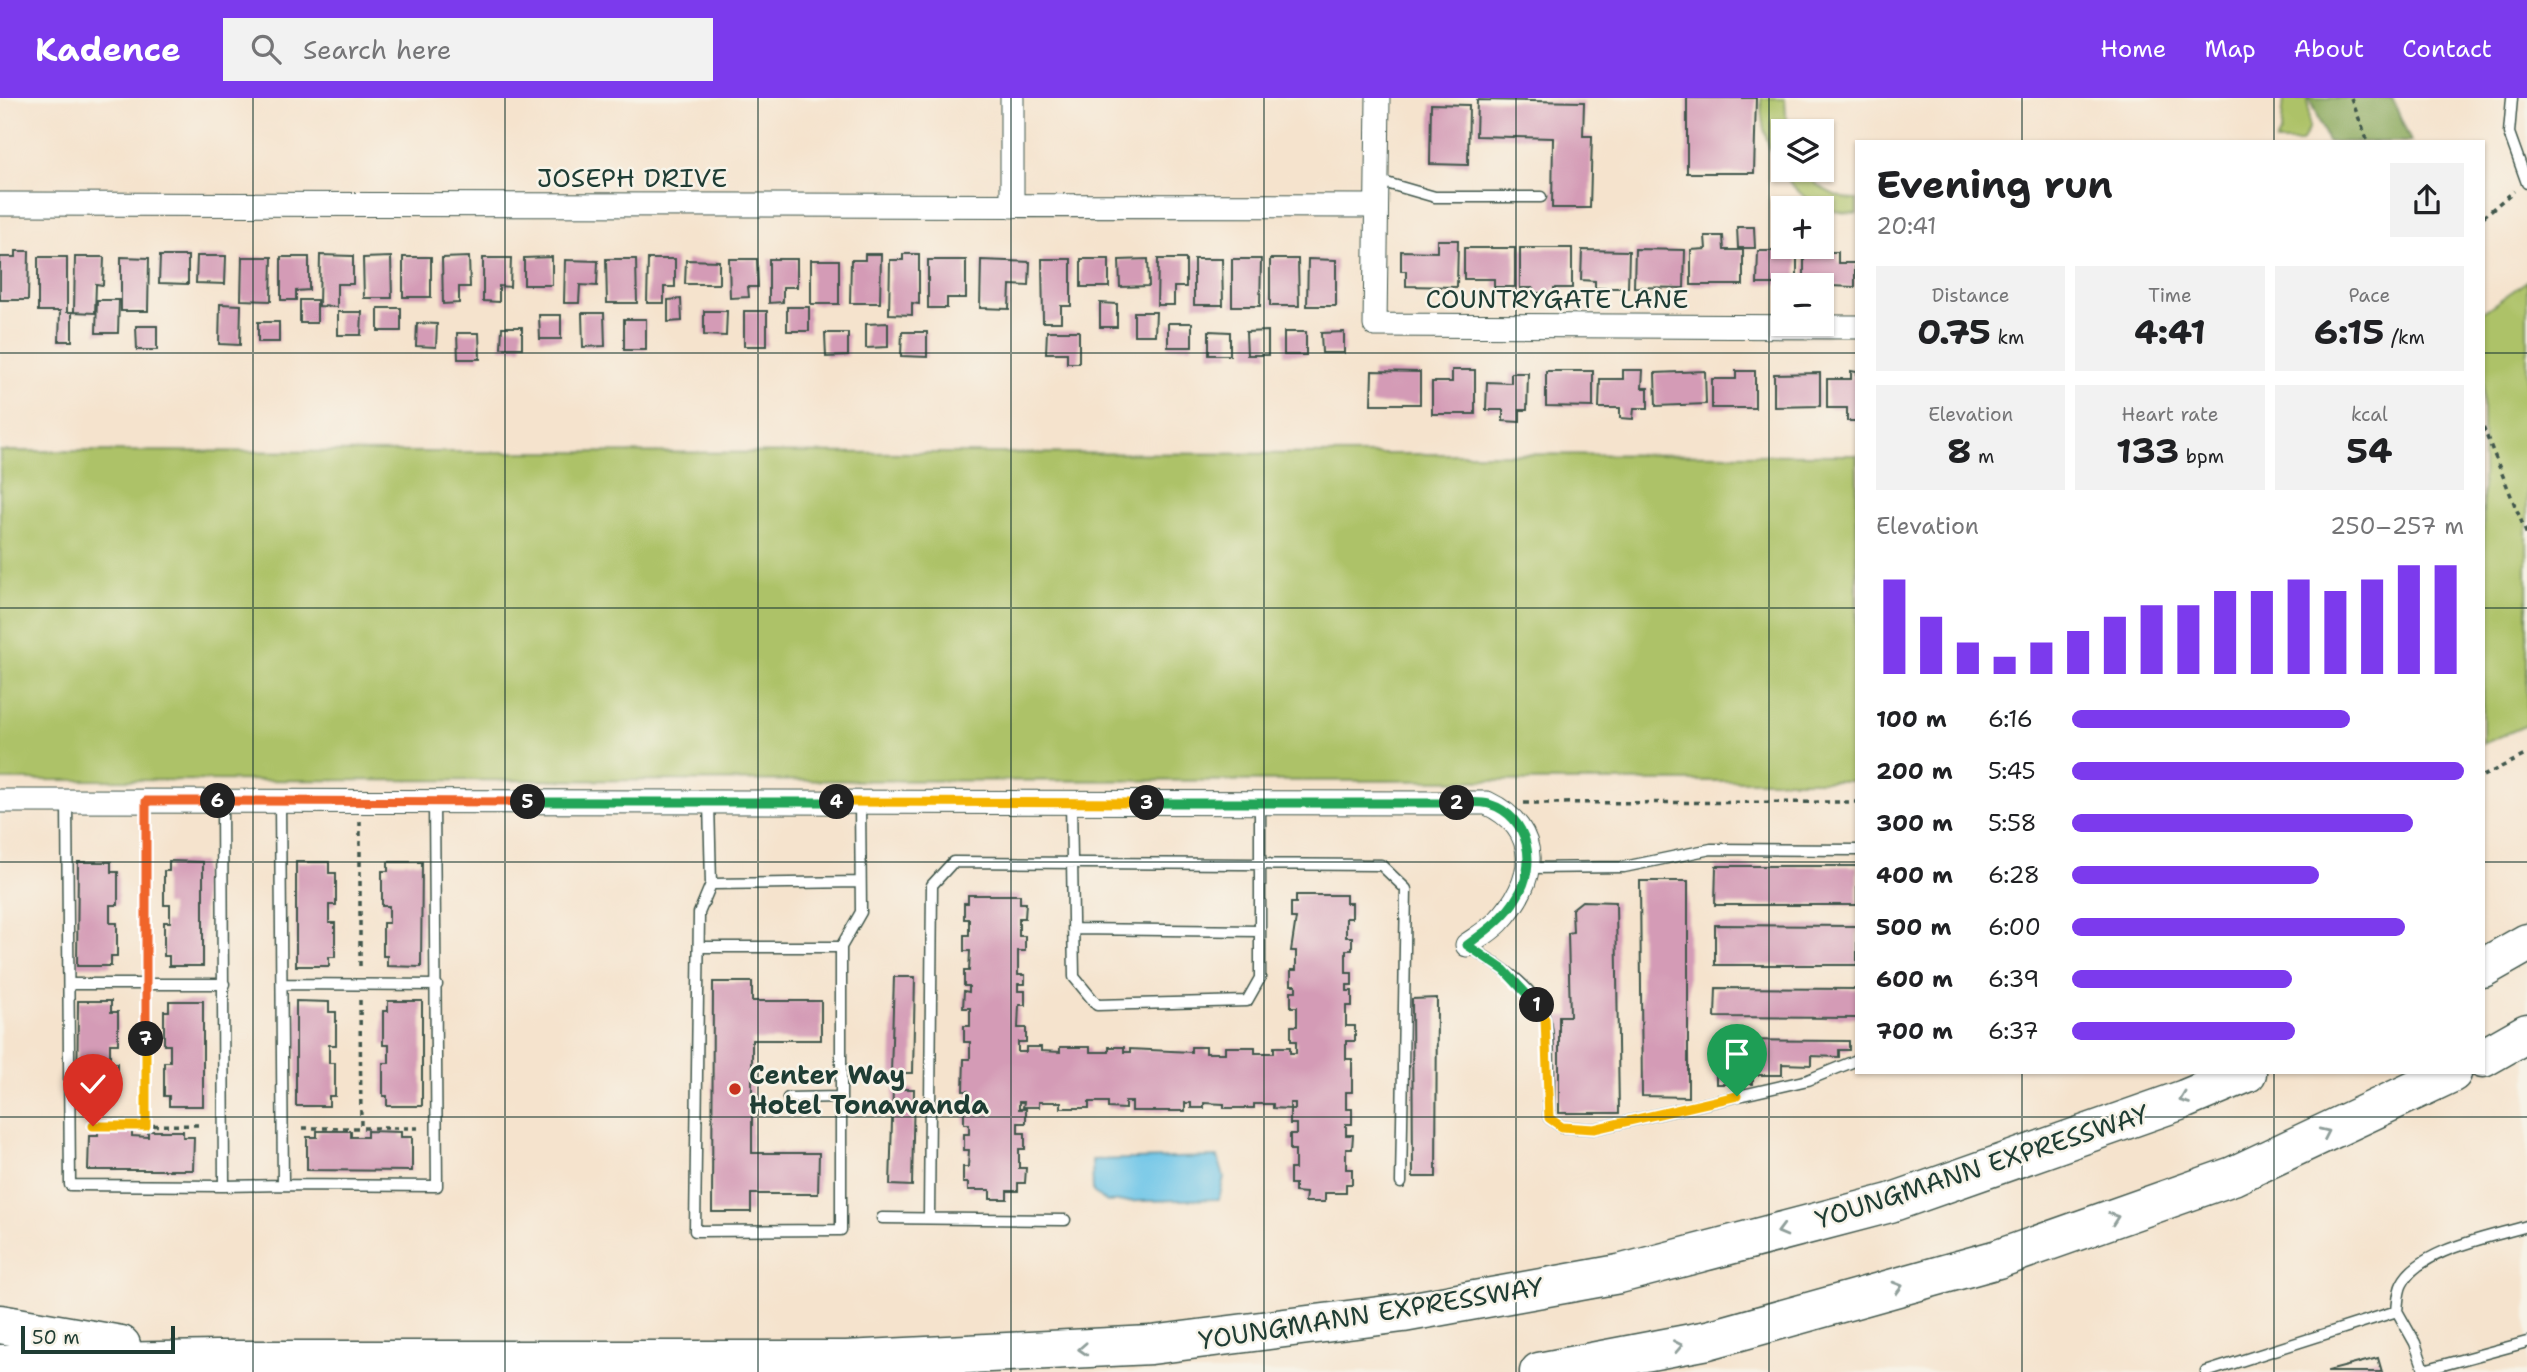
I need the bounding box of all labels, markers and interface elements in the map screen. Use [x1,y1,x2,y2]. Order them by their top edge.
search box [223,18,713,81]
text: Kadence [35,27,181,72]
icon: search [247,30,285,68]
text: Search here [303,32,451,67]
text: Home [2100,33,2166,65]
text: Map [2204,33,2256,65]
text: About [2294,33,2364,65]
text: Contact [2402,33,2492,65]
map controls [1771,119,1834,336]
button: layers [1771,119,1834,182]
text: Evening run [1876,159,2113,210]
street label: JOSEPH DRIVE [537,160,727,195]
button: share [2390,163,2464,237]
button: + [1771,196,1834,259]
text: 20:41 [1876,211,1937,241]
button: − [1771,273,1834,336]
street label: COUNTRYGATE LANE [1425,281,1689,316]
text: Distance [1932,283,2010,308]
text: Time [2148,283,2192,308]
text: Pace [2348,283,2390,308]
text: 0.75 [1917,308,1991,355]
text: 4:41 [2134,308,2206,355]
text: 6:15 [2314,308,2384,355]
text: km [1991,325,2024,350]
text: /km [2384,325,2425,350]
text: Elevation [1928,402,2013,427]
text: Heart rate [2122,402,2218,427]
text: kcal [2351,402,2388,427]
text: 8 [1947,427,1971,474]
text: 133 [2116,427,2179,474]
text: 54 [2346,427,2392,474]
text: m [1971,444,1994,469]
text: bpm [2179,444,2224,469]
text: Elevation [1876,511,1979,541]
text: 250–257 m [2330,511,2464,541]
text: 100 m [1876,704,1947,734]
text: 6:16 [1988,704,2033,734]
text: 200 m [1876,756,1953,786]
text: 5:45 [1988,756,2036,786]
pin: 6 [200,784,235,818]
pin: 5 [510,784,546,820]
pin: 4 [820,784,854,820]
pin: 3 [1130,786,1164,820]
pin: 2 [1440,786,1474,820]
text: 6 [211,788,224,813]
text: 5 [522,789,533,814]
text: 4 [830,789,843,814]
text: 3 [1140,790,1153,815]
text: 2 [1450,790,1463,815]
text: 300 m [1876,808,1953,838]
text: 5:58 [1988,808,2037,838]
text: 400 m [1876,860,1953,890]
text: 6:28 [1988,860,2040,890]
text: 500 m [1876,912,1951,942]
text: 6:00 [1988,912,2041,942]
text: 600 m [1876,964,1953,994]
text: 6:39 [1988,964,2039,994]
pin: 1 [1520,988,1554,1023]
text: 1 [1532,992,1541,1017]
text: 700 m [1876,1016,1953,1046]
text: 6:37 [1988,1016,2039,1046]
pin: 7 [128,1021,164,1056]
pin [1707,1024,1767,1096]
text: 7 [139,1026,152,1051]
icon: arrive [1718,1035,1756,1073]
pin [63,1054,123,1126]
place label: Center Way Hotel Tonawanda [749,1057,989,1122]
icon: check [74,1065,112,1103]
marker: Center Way Hotel Tonawanda [727,1081,743,1097]
one-way arrow [2178,1090,2190,1104]
street label: YOUNGMANN EXPRESSWAY [1811,1095,2154,1237]
one-way arrow [2318,1127,2330,1141]
one-way arrow [2108,1212,2120,1226]
one-way arrow [1776,1223,1788,1237]
street label: YOUNGMANN EXPRESSWAY [1196,1268,1546,1358]
one-way arrow [1892,1281,1904,1295]
scale bar [21,1323,175,1355]
text: 50 m [32,1325,80,1350]
one-way arrow [1672,1339,1684,1354]
one-way arrow [1077,1341,1088,1356]

